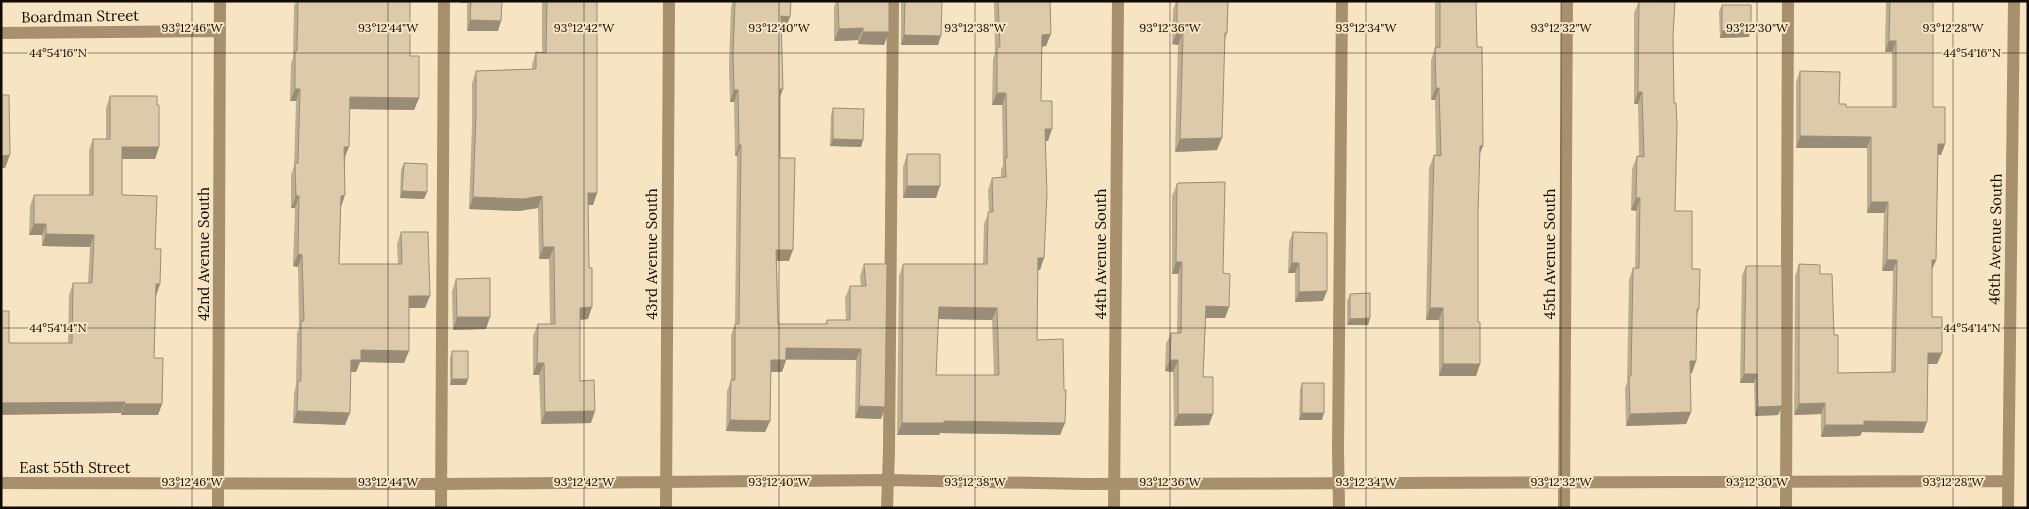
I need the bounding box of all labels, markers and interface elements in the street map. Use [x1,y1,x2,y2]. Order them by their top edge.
street label: Boardman Street [21,5,139,27]
text: 93°12'46"W [162,20,223,35]
text: 93°12'44"W [358,20,419,35]
text: 93°12'42"W [554,20,615,35]
text: 93°12'40"W [748,20,811,35]
text: 93°12'38"W [944,20,1007,35]
text: 93°12'36"W [1139,20,1202,35]
text: 93°12'34"W [1336,20,1398,35]
text: 93°12'32"W [1530,20,1593,35]
text: 93°12'30"W [1726,20,1789,35]
text: 93°12'28"W [1922,20,1985,35]
text: 44°54'16"N [29,45,87,60]
text: 44°54'16"N [1943,45,2001,60]
street label: 46th Avenue South [1984,173,2006,305]
street label: 42nd Avenue South [194,187,213,321]
street label: 43rd Avenue South [642,188,661,320]
street label: 44th Avenue South [1091,189,1110,319]
street label: 45th Avenue South [1540,189,1559,319]
text: 44°54'14"N [29,320,87,335]
text: 44°54'14"N [1943,320,2001,335]
street label: East 55th Street [19,458,131,477]
text: 93°12'46"W [162,474,223,489]
text: 93°12'44"W [358,474,419,489]
text: 93°12'42"W [554,474,615,489]
text: 93°12'40"W [748,474,811,489]
text: 93°12'38"W [944,474,1007,489]
text: 93°12'36"W [1139,474,1202,489]
text: 93°12'34"W [1336,474,1398,489]
text: 93°12'32"W [1530,474,1593,489]
text: 93°12'30"W [1726,474,1789,489]
text: 93°12'28"W [1922,474,1985,489]

